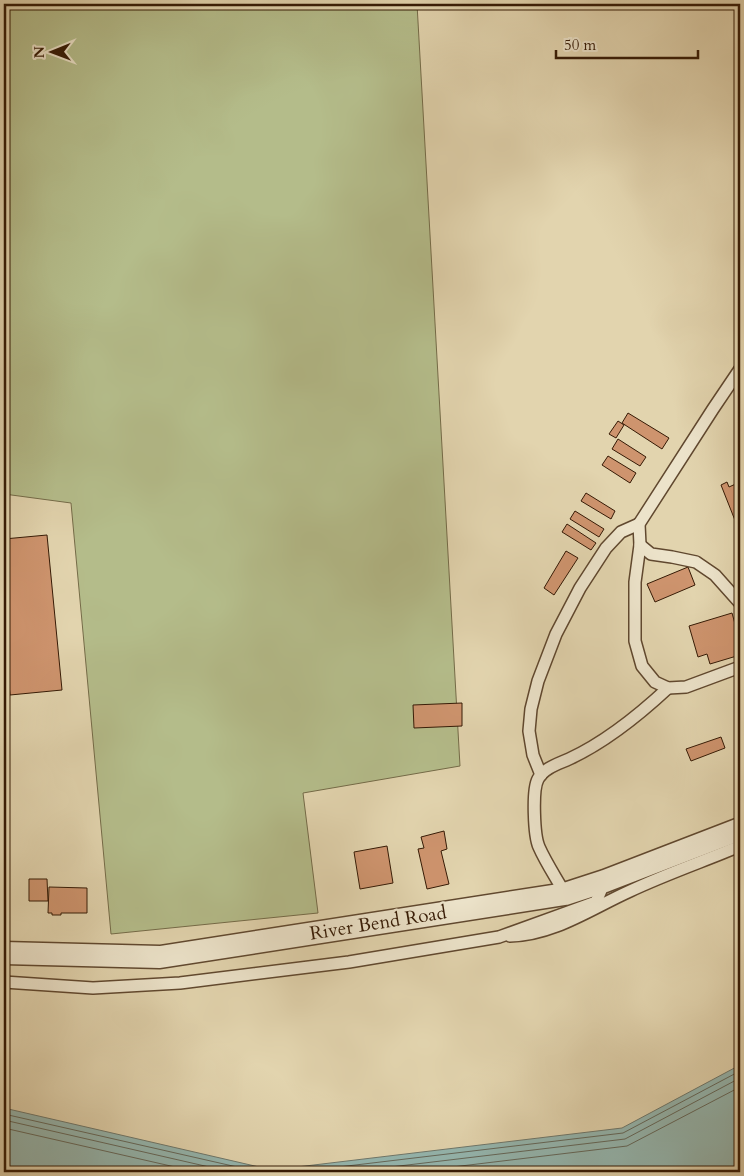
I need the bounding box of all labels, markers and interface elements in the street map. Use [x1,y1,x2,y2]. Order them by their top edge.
north arrow [28,28,78,78]
scale bar [556,28,699,60]
text: 50 m [564,35,596,55]
text: N [30,46,49,58]
street label: River Bend Road [308,899,448,947]

